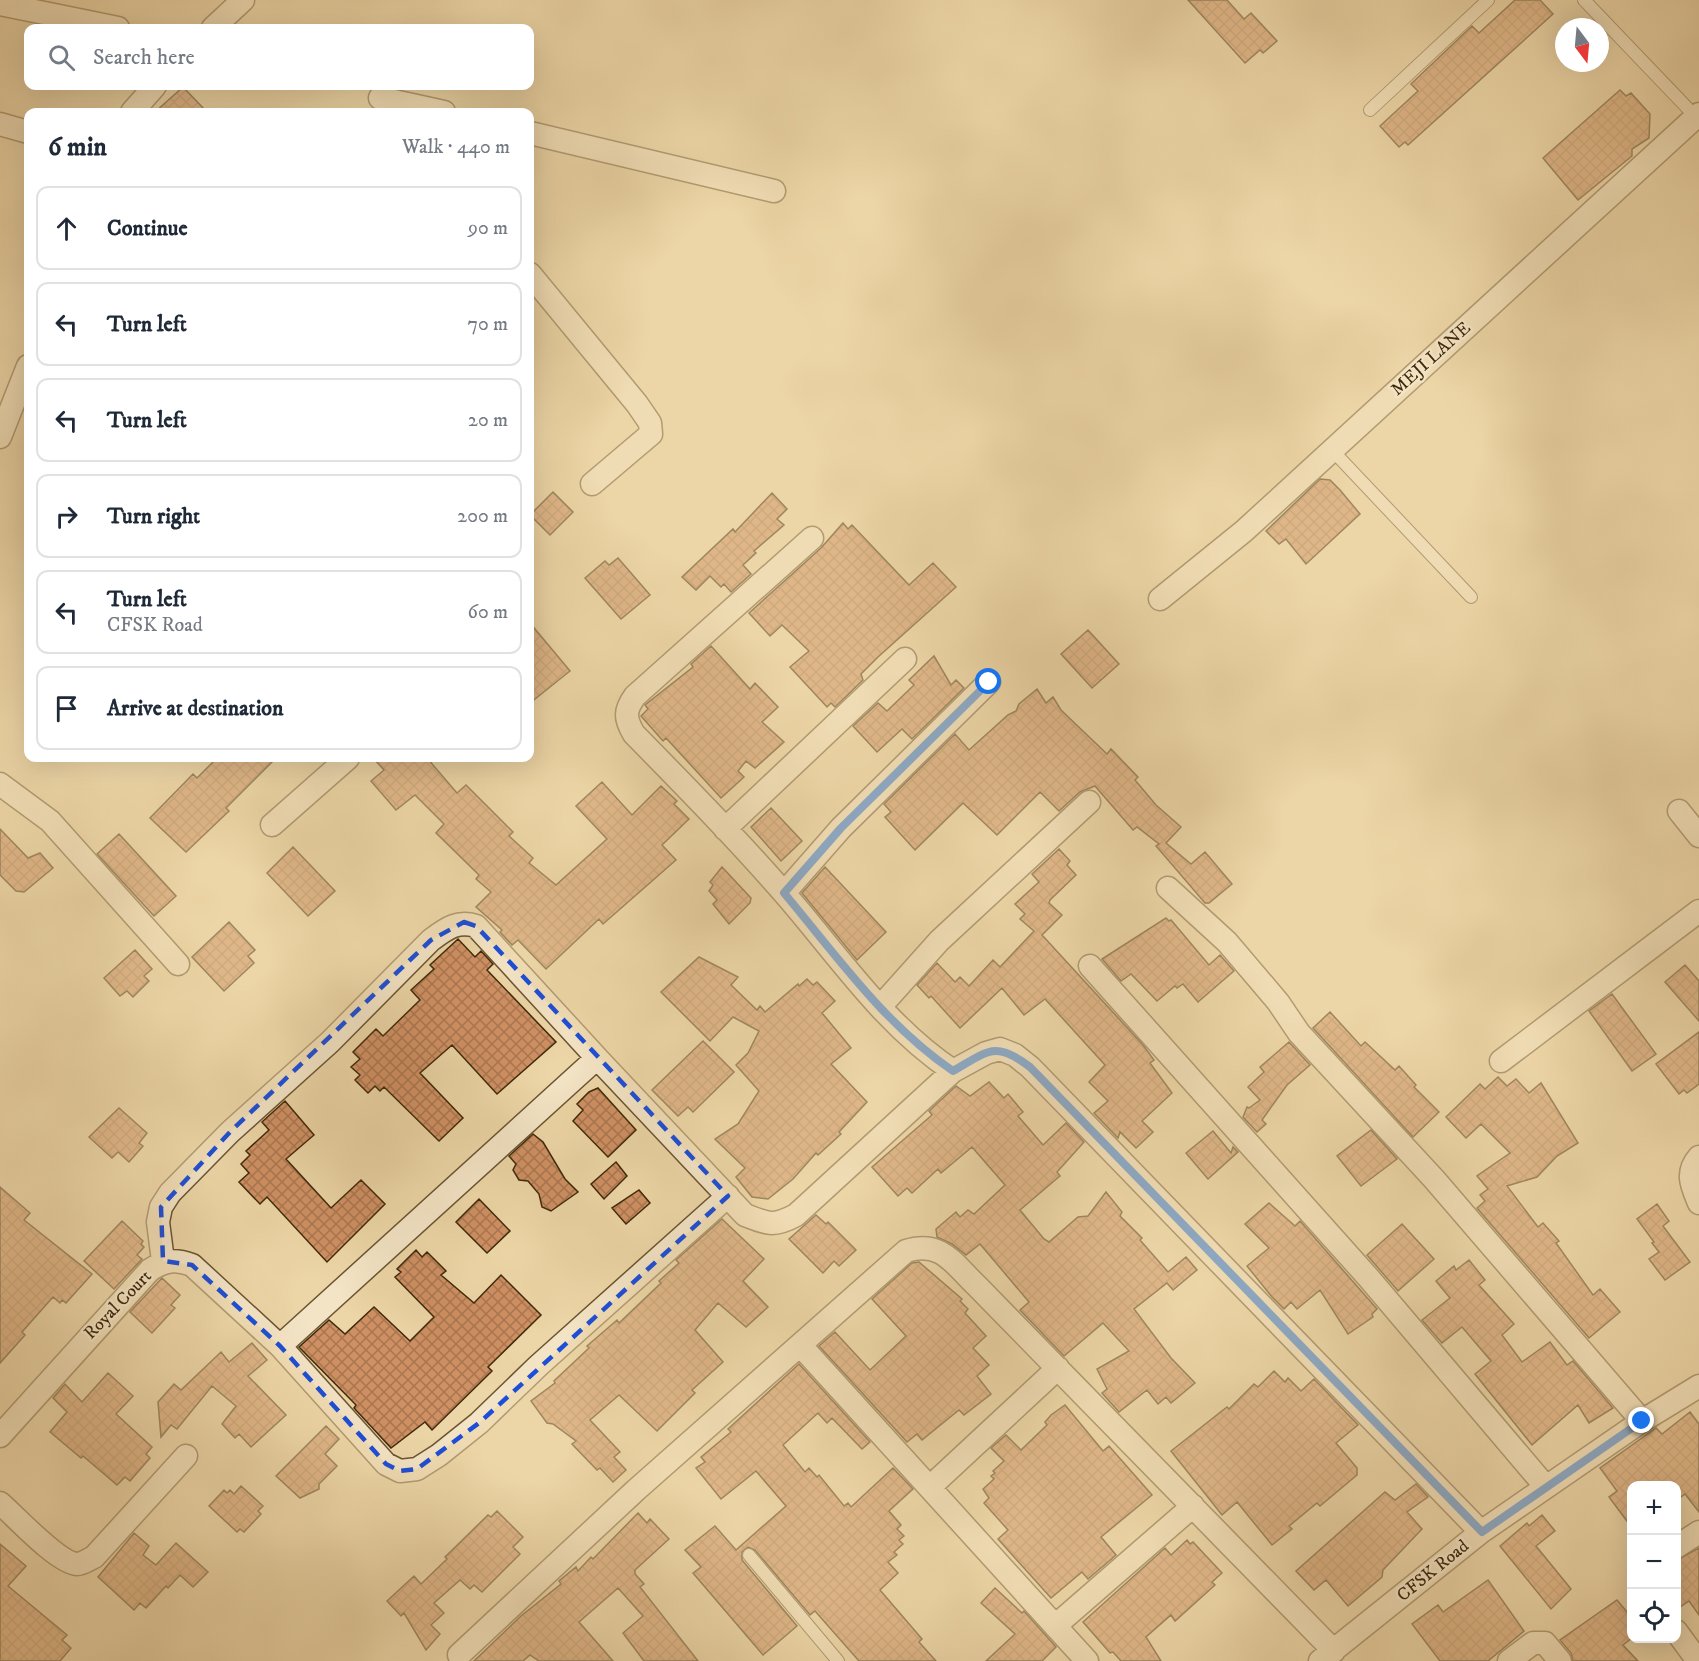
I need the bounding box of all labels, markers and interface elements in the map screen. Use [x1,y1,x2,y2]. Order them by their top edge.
north arrow [1555,18,1609,72]
search box [24,24,534,90]
icon: search [45,41,78,74]
text: Search here [93,44,195,71]
text: 6 min [48,131,107,164]
text: Walk · 440 m [402,135,510,160]
icon: ahead [50,212,83,245]
text: Continue [107,215,188,242]
text: 90 m [468,216,508,241]
icon: left [50,308,83,341]
text: Turn left [107,311,187,338]
text: 70 m [467,312,508,337]
street label: MEJI LANE [1386,317,1476,401]
icon: left [50,404,83,437]
text: Turn left [107,407,187,434]
text: 20 m [468,408,508,433]
icon: right [50,500,83,533]
text: Turn right [107,503,200,530]
text: 200 m [457,504,508,529]
text: Turn left [107,586,187,613]
icon: left [50,596,83,629]
text: 60 m [468,600,508,625]
text: CFSK Road [107,613,203,638]
route start [975,668,1001,694]
icon: arrive [50,692,83,725]
text: Arrive at destination [107,695,284,722]
street label: Royal Court [80,1266,157,1344]
route end [1628,1407,1654,1433]
map controls [1627,1481,1681,1643]
button: + [1627,1481,1681,1535]
street label: CFSK Road [1393,1535,1473,1607]
button: − [1627,1535,1681,1589]
button: locate [1627,1589,1681,1643]

